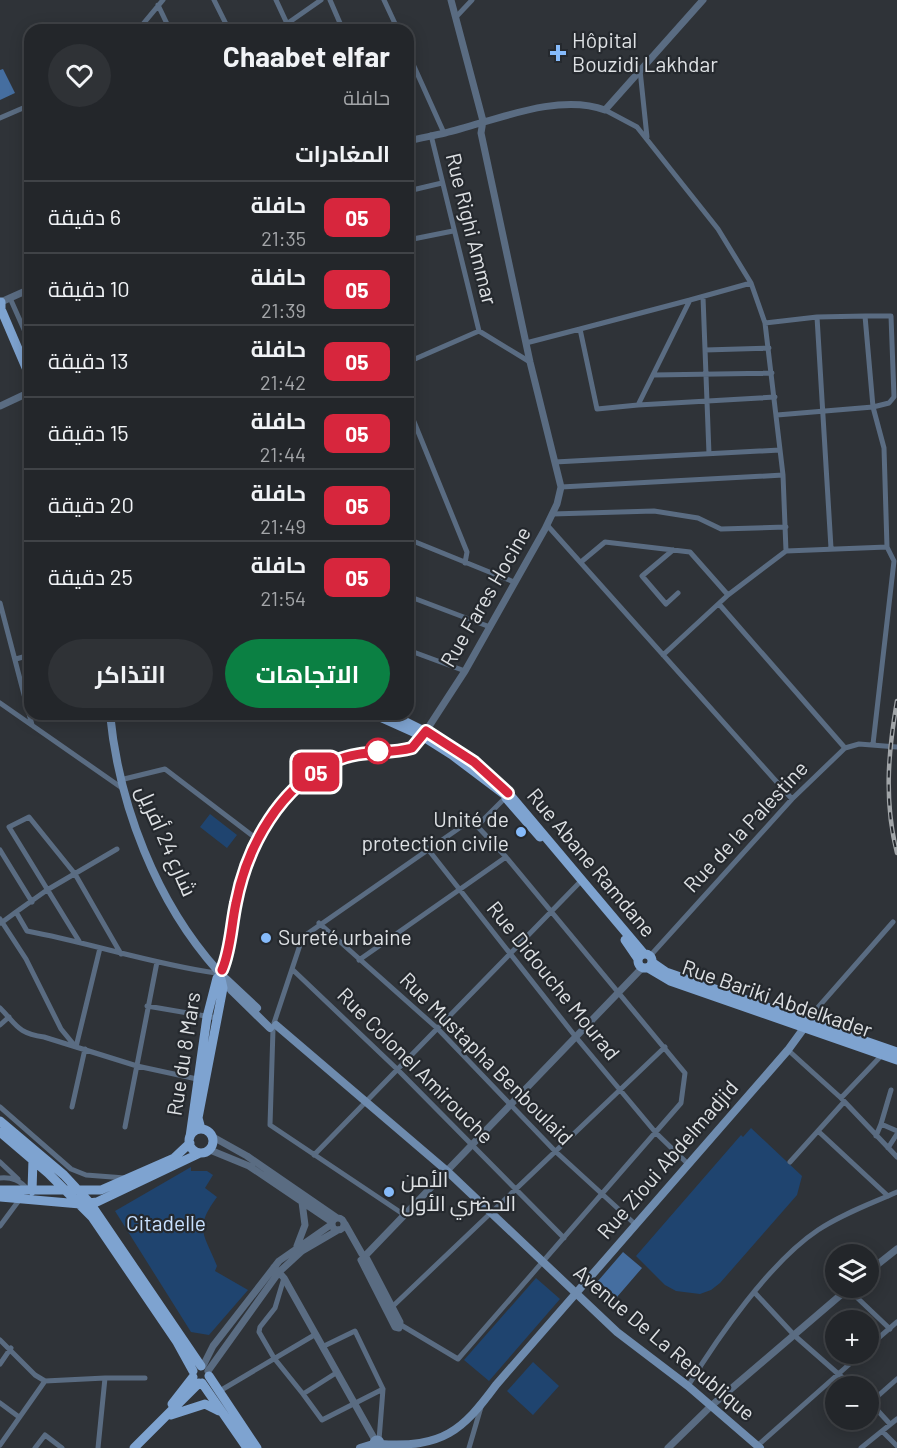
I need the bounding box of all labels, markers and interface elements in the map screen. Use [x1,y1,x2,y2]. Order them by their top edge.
place label: Hôpital Bouzidi Lakhdar [572,27,718,76]
text: Chaabet elfar [223,39,390,73]
button: heart [48,44,111,107]
marker: Hôpital Bouzidi Lakhdar [549,44,567,62]
text: حافلة [343,85,390,109]
text: المغادرات [295,140,390,166]
street label: Rue Righi Ammar [441,150,503,308]
text: حافلة [251,191,306,217]
text: 6 دقيقة [48,203,121,229]
text: 05 [345,205,369,230]
text: 21:35 [261,226,306,250]
text: حافلة [251,263,306,289]
text: 10 دقيقة [48,275,130,301]
text: 05 [345,277,369,302]
text: 21:39 [261,298,306,322]
text: حافلة [251,335,306,361]
text: 13 دقيقة [48,347,129,373]
text: 05 [345,349,369,374]
text: 21:42 [260,370,306,394]
text: حافلة [251,407,306,433]
text: 15 دقيقة [48,419,129,445]
text: 05 [345,421,369,446]
text: 21:44 [260,442,306,466]
text: حافلة [251,479,306,505]
text: 20 دقيقة [48,491,134,517]
text: 05 [345,493,369,518]
text: 21:49 [260,514,306,538]
street label: Rue Fares Hocine [434,522,535,671]
text: حافلة [251,551,306,577]
text: 25 دقيقة [48,563,133,589]
text: 05 [345,565,369,590]
text: 21:54 [260,586,306,610]
button: التذاكر [48,639,213,708]
button: الاتجاهات [225,639,390,708]
unlabelled marker [365,738,391,764]
line badge: 05 [289,752,343,792]
street label: Rue de la Palestine [678,755,812,897]
text: 05 [304,760,328,785]
street label: شارع 24 أفريل [129,781,203,901]
street label: Rue Abane Ramdane [523,783,662,941]
place label: Unité de protection civile [362,806,509,855]
marker: Unité de protection civile [514,825,528,839]
street label: Rue Didouche Mourad [482,896,626,1064]
place label: Sureté urbaine [278,924,412,949]
marker: Sureté urbaine [259,931,273,945]
street label: Rue Bariki Abdelkader [679,953,876,1042]
street label: Rue Mustapha Benboulaid [395,966,579,1150]
street label: Rue Colonel Amirouche [333,982,499,1148]
street label: Rue du 8 Mars [160,990,205,1117]
street label: Rue Zioui Abdelmadjid [591,1075,742,1243]
place label: الأمن الحضري الأول [401,1166,516,1220]
marker: الأمن الحضري الأول [382,1185,396,1199]
park label: Citadelle [126,1210,206,1235]
map controls [825,1244,879,1430]
button: layers [825,1244,879,1298]
street label: Avenue De La Republique [569,1259,761,1425]
button: + [825,1310,879,1364]
button: − [825,1376,879,1430]

